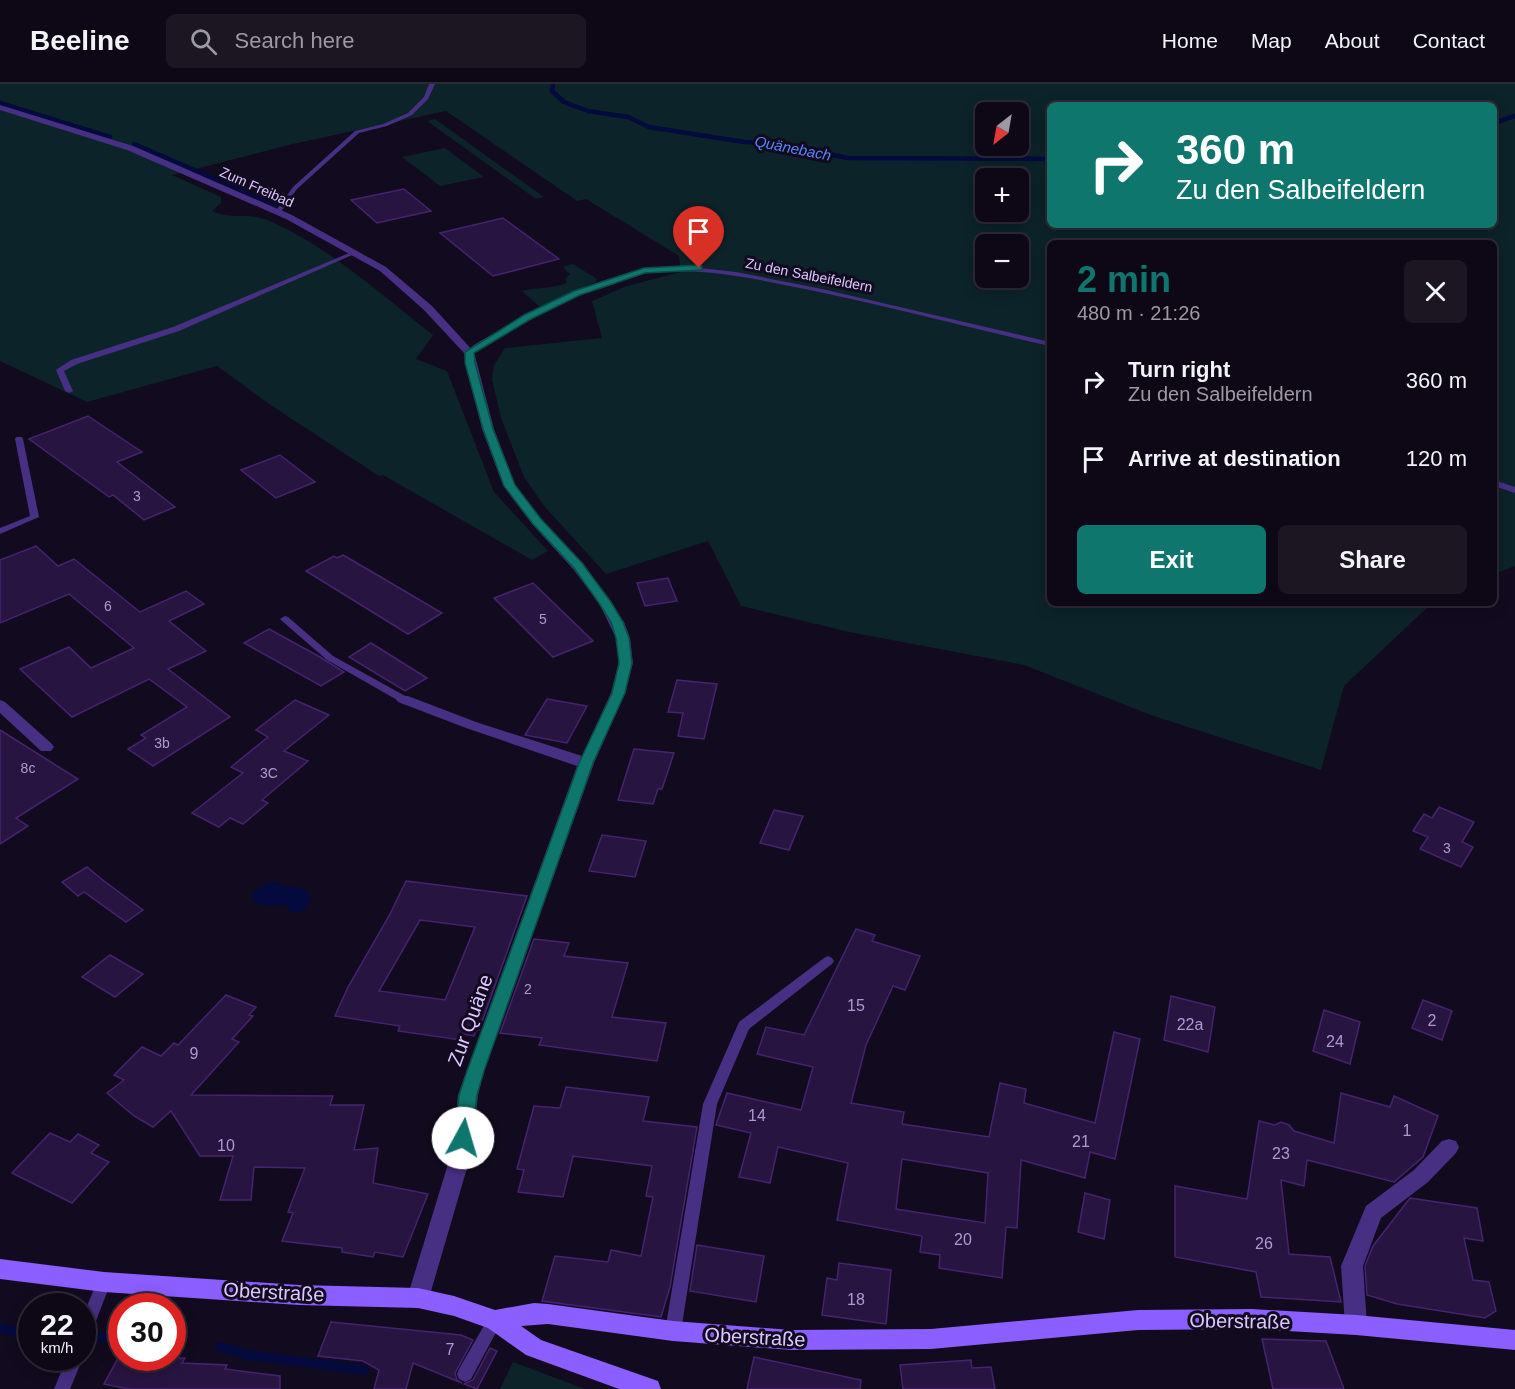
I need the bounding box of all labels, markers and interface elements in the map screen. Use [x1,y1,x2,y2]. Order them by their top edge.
search box [166,14,586,68]
text: Beeline [30,25,130,56]
icon: search [187,25,220,58]
text: Search here [235,28,354,53]
text: Home [1162,29,1218,52]
text: Map [1251,29,1292,52]
text: About [1325,29,1380,52]
text: Contact [1413,29,1485,52]
north arrow [975,102,1029,156]
map controls [975,102,1029,288]
icon: right [1077,126,1155,204]
text: 360 m [1176,126,1295,173]
water label: Quänebach [753,132,833,164]
street label: Zum Freibad [217,164,297,210]
button: + [975,168,1029,222]
text: Zu den Salbeifeldern [1176,175,1425,205]
pin [673,206,724,268]
icon: arrive [682,215,715,248]
button: − [975,234,1029,288]
street label: Zu den Salbeifeldern [744,255,874,295]
text: 2 min [1077,259,1171,300]
button: close [1404,260,1467,323]
text: 480 m · 21:26 [1077,302,1200,324]
text: Turn right [1128,357,1230,382]
icon: right [1077,365,1110,398]
text: 360 m [1406,368,1467,393]
text: Zu den Salbeifeldern [1128,383,1313,405]
icon: arrive [1077,443,1110,476]
text: Arrive at destination [1128,446,1341,471]
text: 120 m [1406,446,1467,471]
house number: 3 [133,488,141,504]
button: Exit [1077,525,1266,594]
button: Share [1278,525,1467,594]
house number: 6 [104,598,112,614]
house number: 5 [539,611,547,627]
house number: 3b [154,735,170,751]
house number: 8c [21,760,35,776]
house number: 3C [260,765,278,781]
house number: 3 [1443,840,1451,856]
street label: Zur Quäne [443,971,497,1069]
house number: 2 [524,981,532,997]
house number: 15 [847,997,865,1014]
house number: 2 [1428,1012,1437,1029]
house number: 22a [1177,1016,1203,1033]
house number: 24 [1326,1033,1344,1050]
house number: 9 [190,1045,199,1062]
position arrow [431,1106,495,1170]
house number: 14 [748,1107,766,1124]
house number: 1 [1403,1122,1412,1139]
house number: 21 [1072,1133,1090,1150]
house number: 10 [217,1137,235,1154]
house number: 23 [1272,1145,1290,1162]
house number: 20 [954,1231,972,1248]
house number: 26 [1255,1235,1273,1252]
street label: Oberstraße [223,1278,325,1306]
house number: 18 [847,1291,865,1308]
speed limit sign: 30 [108,1293,186,1371]
text: 22 [40,1308,74,1341]
street label: Oberstraße [1189,1309,1291,1333]
street label: Oberstraße [704,1323,806,1351]
text: km/h [41,1339,73,1356]
house number: 7 [446,1341,455,1358]

